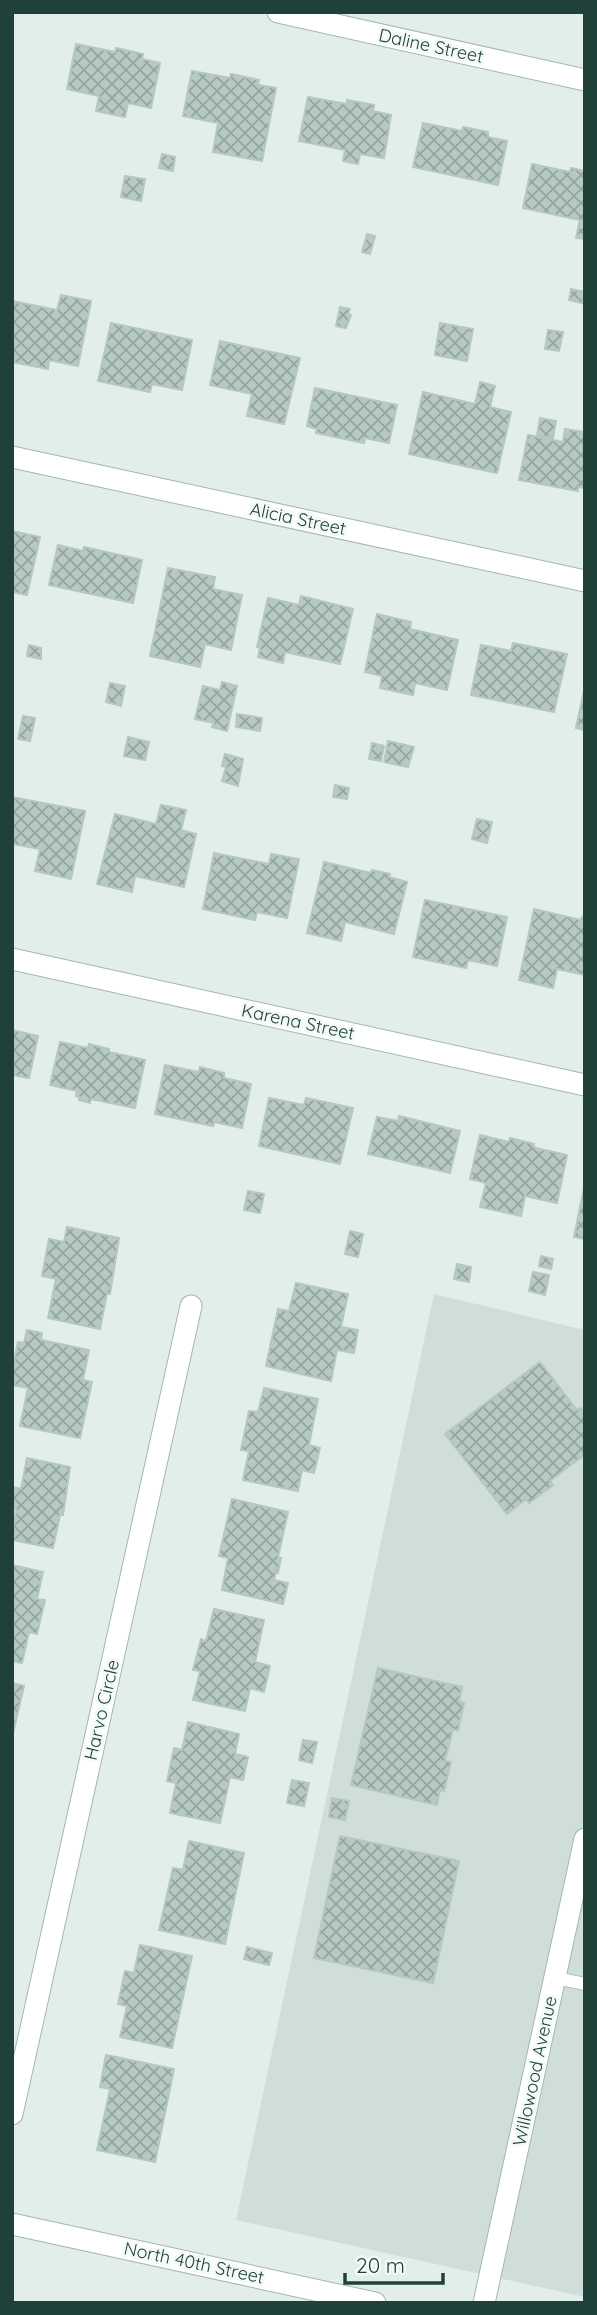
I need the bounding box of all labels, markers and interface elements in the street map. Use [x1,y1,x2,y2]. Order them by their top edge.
street label: Daline Street [377,23,486,68]
street label: Alicia Street [248,497,348,540]
street label: Karena Street [239,998,357,1045]
street label: Harvo Circle [79,1657,124,1762]
street label: Willowood Avenue [507,1994,562,2148]
street label: North 40th Street [122,2236,266,2289]
scale bar [345,2242,443,2286]
text: 20 m [356,2252,405,2278]

